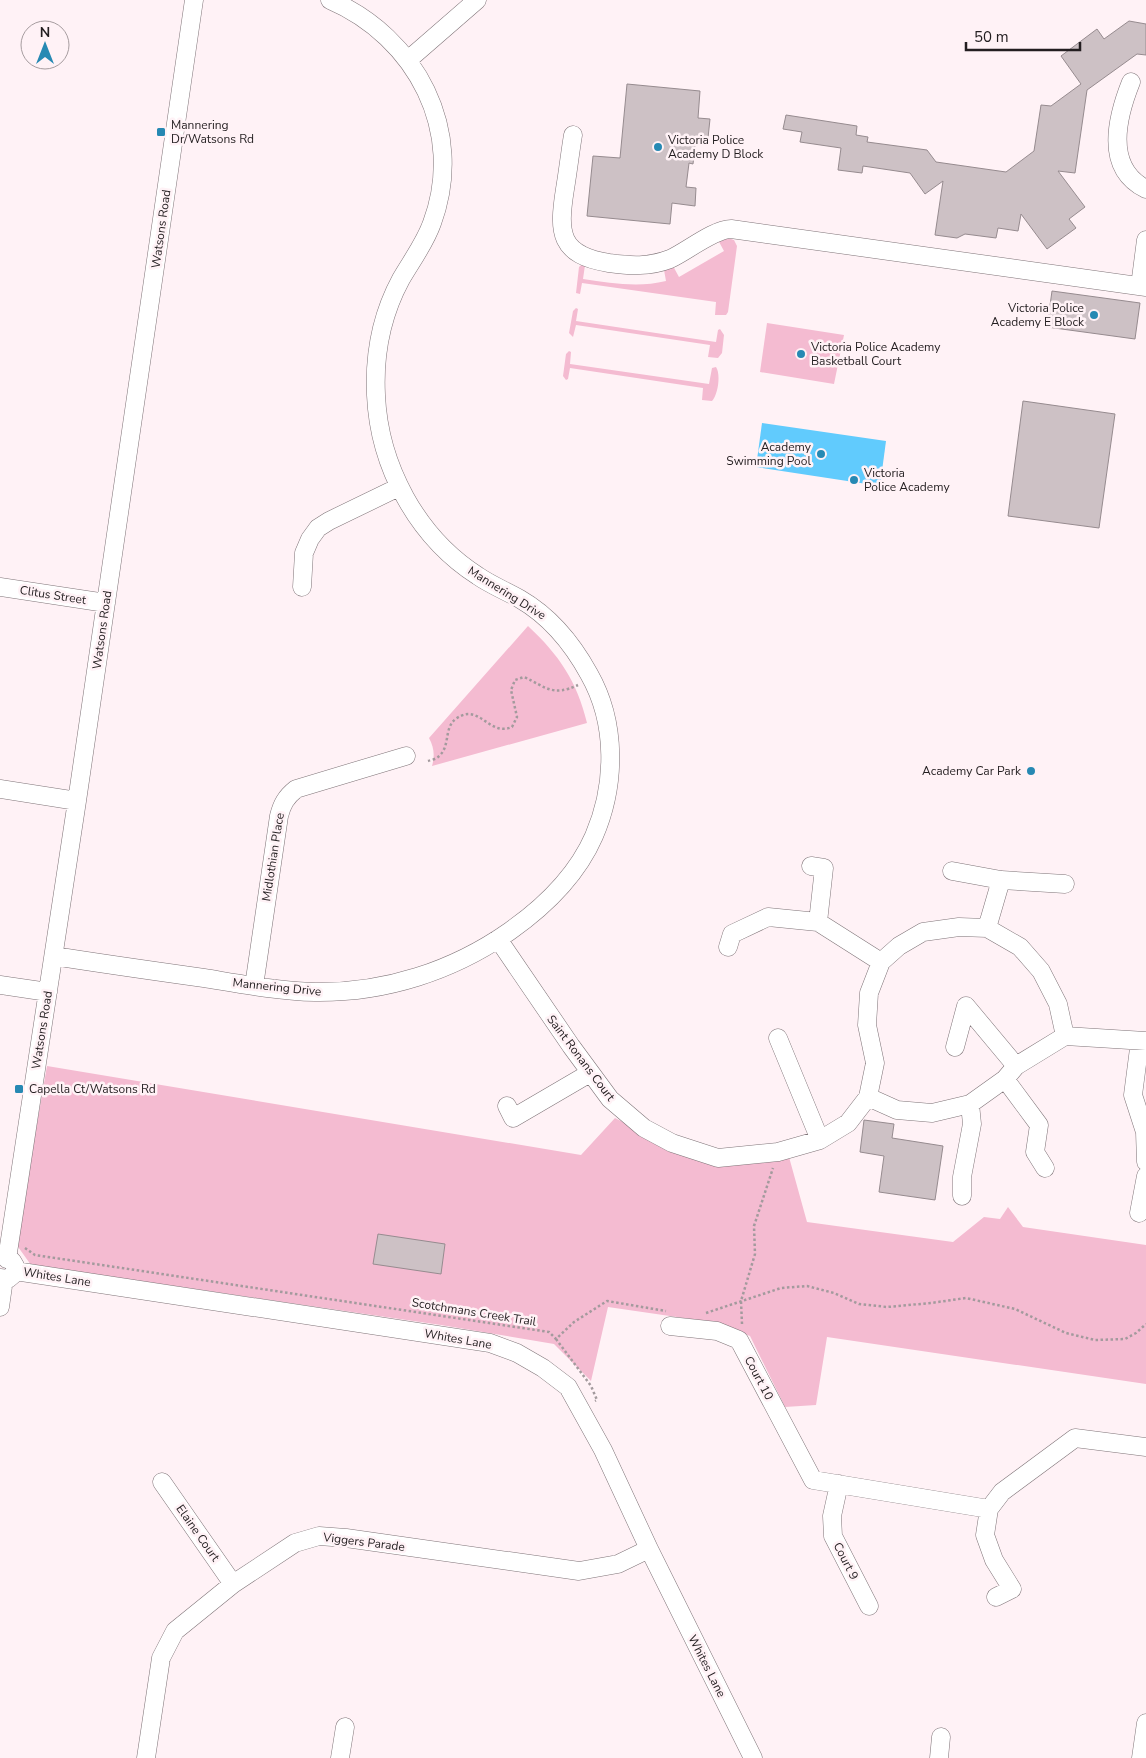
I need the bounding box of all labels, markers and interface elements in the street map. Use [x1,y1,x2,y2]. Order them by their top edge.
north arrow [20,20,70,70]
scale bar [966,20,1080,52]
text: N [40,23,50,42]
text: 50 m [974,27,1009,47]
place label: Mannering Dr/Watsons Rd [171,117,254,147]
marker: Mannering Dr/Watsons Rd [155,126,167,138]
place label: Victoria Police Academy D Block [667,132,764,162]
marker: Victoria Police Academy D Block [652,141,664,153]
street label: Watsons Road [148,189,174,269]
place label: Victoria Police Academy E Block [991,300,1085,330]
marker: Victoria Police Academy E Block [1088,309,1100,321]
place label: Victoria Police Academy Basketball Court [810,339,941,369]
marker: Victoria Police Academy Basketball Court [795,348,807,360]
place label: Academy Swimming Pool [726,439,812,469]
marker: Academy Swimming Pool [815,448,827,460]
place label: Victoria Police Academy [863,465,950,495]
marker: Victoria Police Academy [848,474,860,486]
street label: Mannering Drive [465,563,549,623]
street label: Clitus Street [19,582,88,608]
street label: Watsons Road [89,590,115,670]
place label: Academy Car Park [922,763,1022,779]
marker: Academy Car Park [1025,765,1037,777]
street label: Midlothian Place [258,812,288,902]
street label: Mannering Drive [232,974,322,1000]
street label: Watsons Road [28,990,56,1070]
street label: Saint Ronans Court [543,1012,619,1105]
place label: Capella Ct/Watsons Rd [29,1081,156,1097]
marker: Capella Ct/Watsons Rd [13,1083,25,1095]
street label: Whites Lane [22,1264,92,1290]
street label: Scotchmans Creek Trail [411,1294,538,1330]
street label: Whites Lane [423,1325,493,1353]
street label: Court 10 [741,1353,777,1403]
street label: Elaine Court [173,1501,224,1565]
street label: Viggers Parade [321,1529,406,1555]
street label: Court 9 [830,1539,862,1583]
street label: Whites Lane [684,1632,730,1700]

